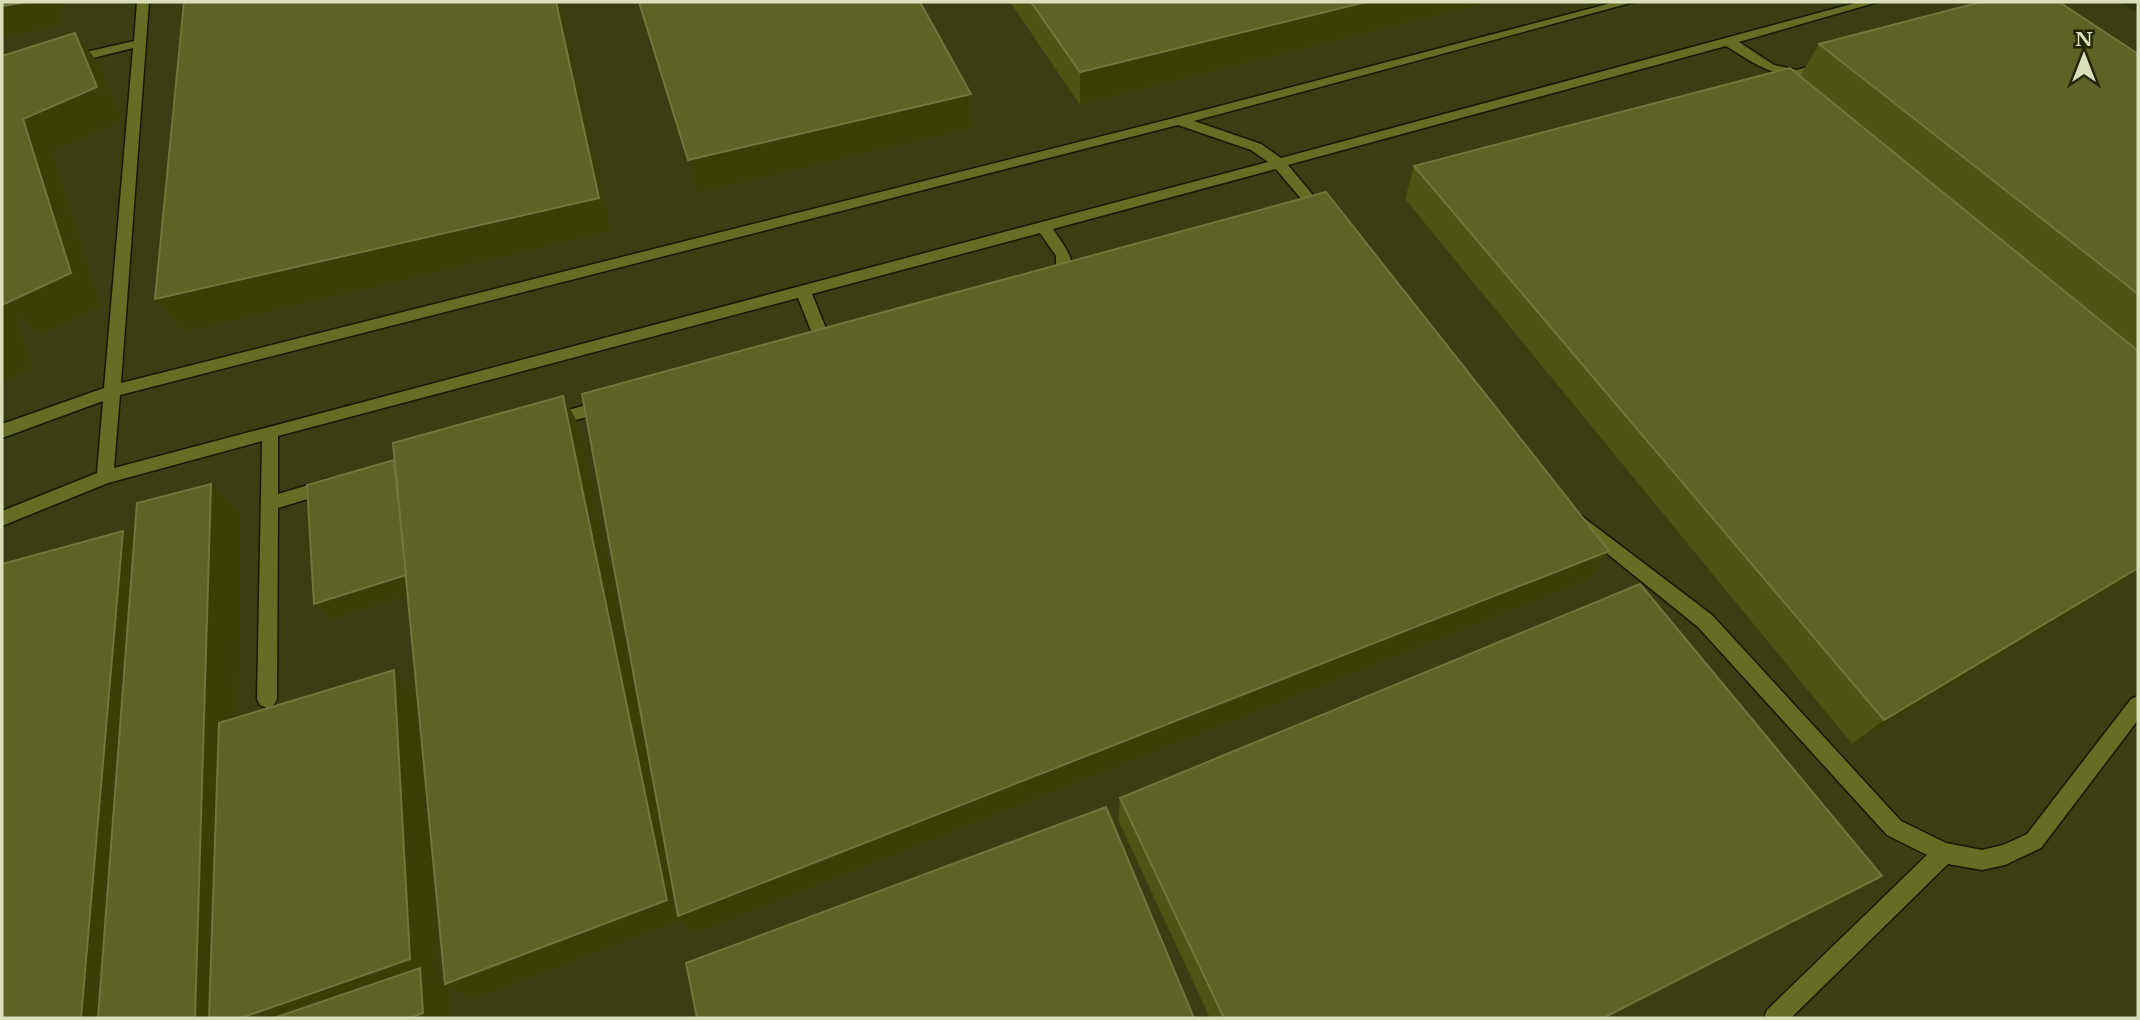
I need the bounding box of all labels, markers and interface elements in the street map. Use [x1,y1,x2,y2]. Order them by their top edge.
north arrow [2049,21,2119,91]
text: N [2075,28,2093,51]

